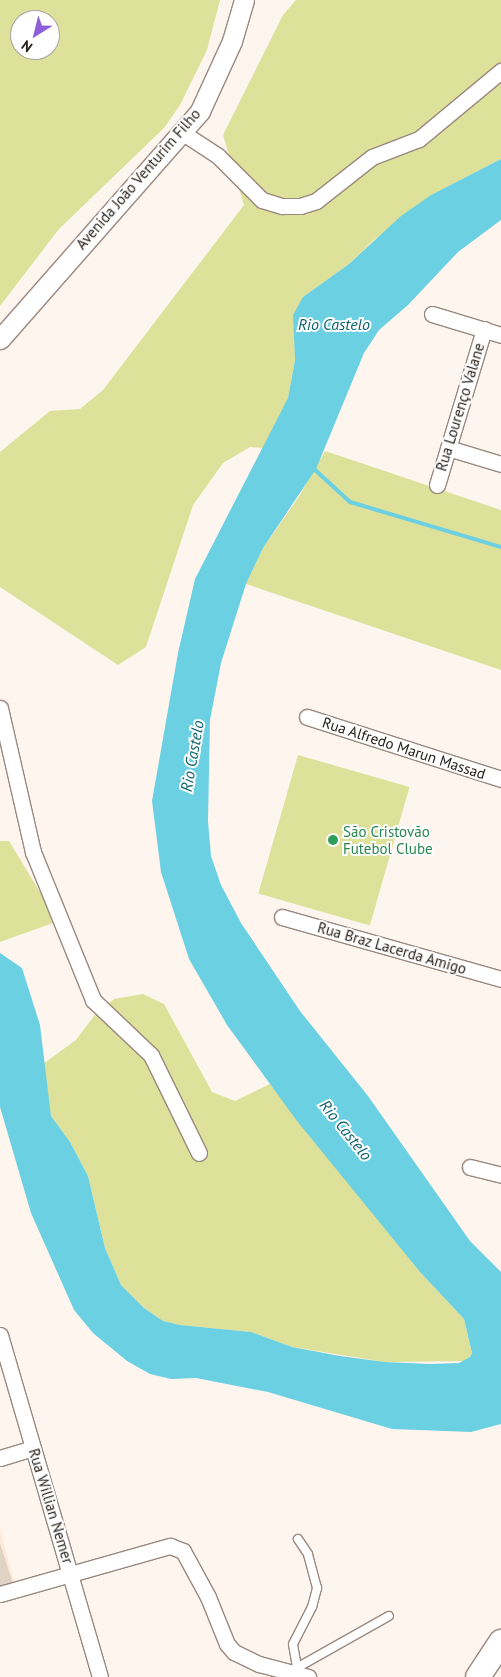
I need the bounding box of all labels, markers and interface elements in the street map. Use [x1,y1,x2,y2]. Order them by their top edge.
north arrow [10,10,60,60]
text: N [18,36,36,56]
street label: Avenida João Venturim Filho [72,105,204,253]
water label: Rio Castelo [298,314,370,334]
street label: Rua Lourenço Valane [432,341,488,473]
street label: Rua Alfredo Marun Massad [320,713,488,783]
water label: Rio Castelo [176,719,208,793]
place label: São Cristovão Futebol Clube [343,822,433,857]
marker: São Cristovão Futebol Clube [327,834,339,846]
street label: Rua Braz Lacerda Amigo [315,918,469,978]
water label: Rio Castelo [316,1096,376,1164]
street label: Rua Willian Nemer [25,1446,77,1566]

